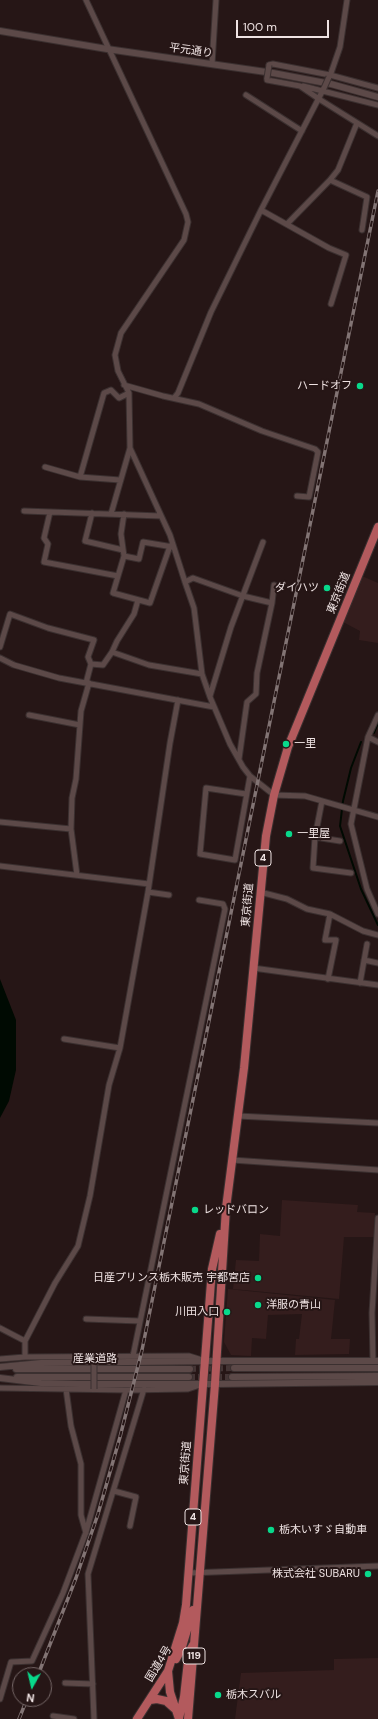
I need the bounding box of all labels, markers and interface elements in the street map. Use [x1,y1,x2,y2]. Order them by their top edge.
scale bar [238,12,331,38]
text: 100 m [243,19,277,35]
street label: 平元通り [168,41,214,61]
place label: ハードオフ [297,379,352,393]
marker: ハードオフ [355,381,365,391]
street label: 東京街道 [325,570,353,616]
place label: ダイハツ [275,581,319,595]
marker: ダイハツ [322,583,332,593]
place label: 一里 [294,737,316,751]
marker: 一里 [281,739,291,749]
place label: 一里屋 [297,827,330,841]
marker: 一里屋 [284,829,294,839]
road number: 4 [255,850,271,866]
street label: 東京街道 [240,883,256,927]
place label: レッドバロン [203,1203,269,1217]
marker: レッドバロン [190,1205,200,1215]
place label: 日産プリンス栃木販売 宇都宮店 [93,1271,250,1285]
marker: 日産プリンス栃木販売 宇都宮店 [253,1273,263,1283]
place label: 洋服の青山 [266,1298,321,1312]
marker: 洋服の青山 [253,1300,263,1310]
place label: 川田入口 [175,1305,219,1319]
marker: 川田入口 [222,1307,232,1317]
street label: 産業道路 [73,1352,117,1366]
street label: 東京街道 [178,1441,194,1485]
road number: 4 [185,1509,201,1525]
place label: 栃木いすゞ自動車 [279,1523,367,1537]
marker: 栃木いすゞ自動車 [266,1525,276,1535]
place label: 株式会社 SUBARU [272,1567,360,1581]
marker: 株式会社 SUBARU [363,1569,373,1579]
street label: 国道4号 [143,1644,175,1684]
road number: 119 [183,1648,205,1664]
north arrow [12,1667,52,1707]
place label: 栃木スバル [226,1688,281,1702]
text: N [26,1690,35,1705]
marker: 栃木スバル [213,1690,223,1700]

